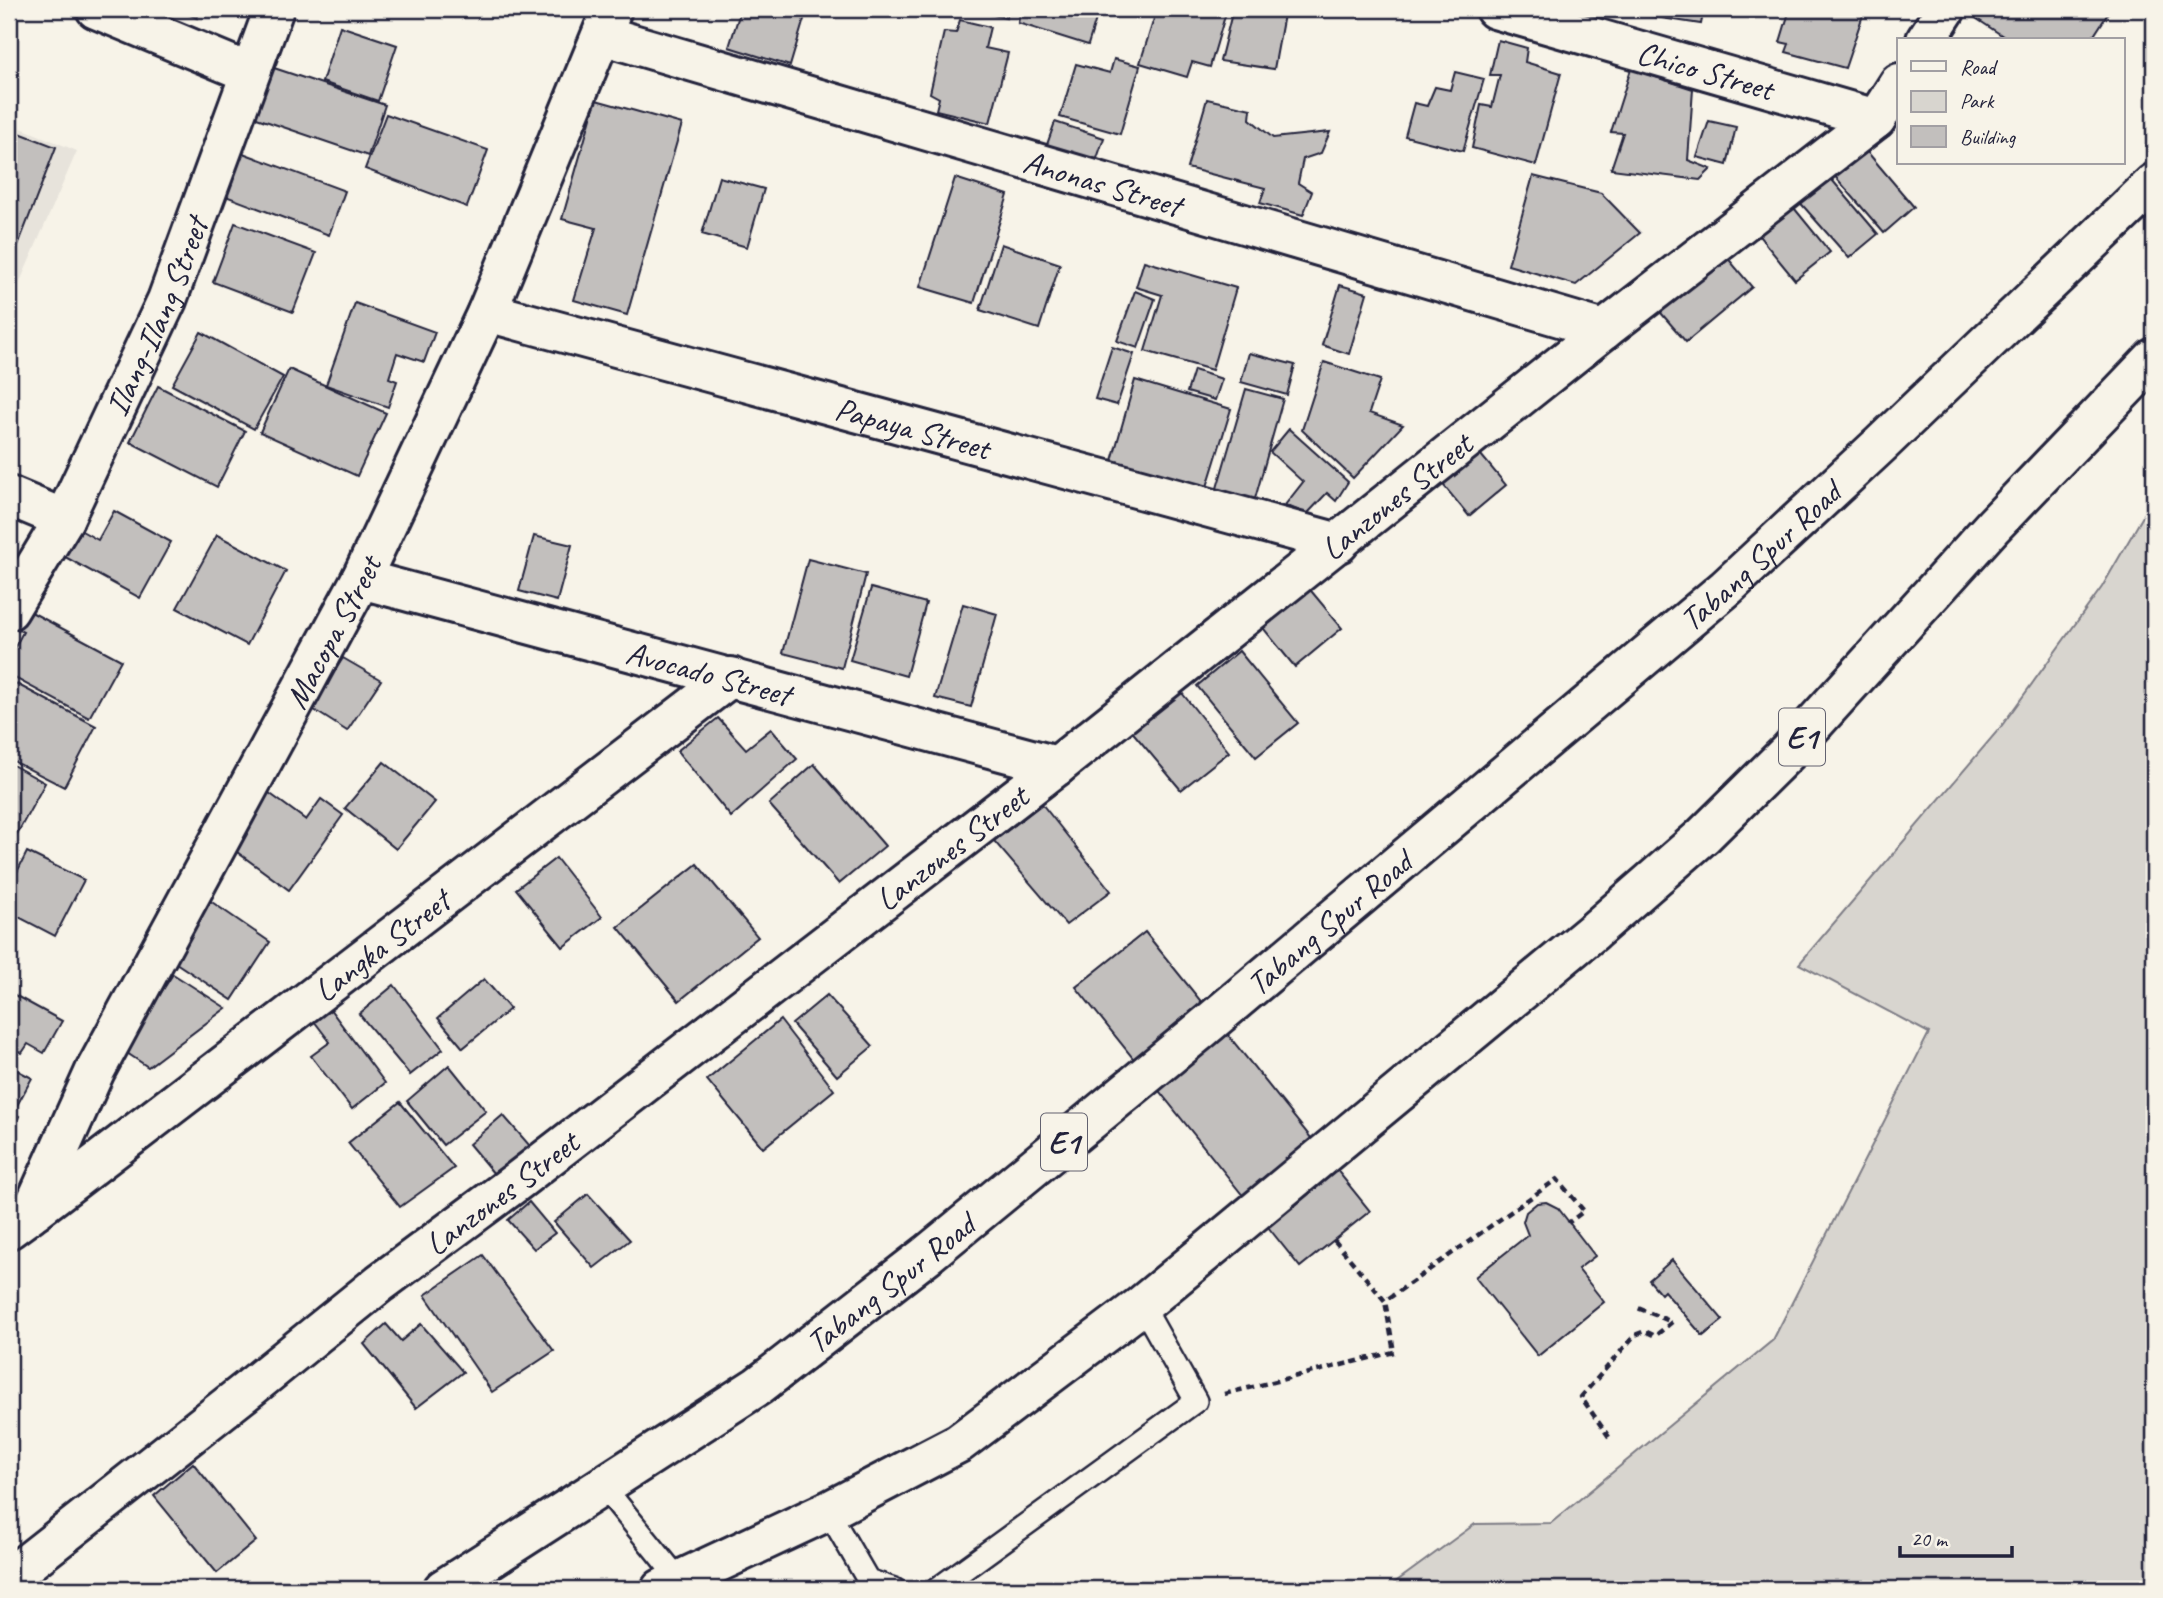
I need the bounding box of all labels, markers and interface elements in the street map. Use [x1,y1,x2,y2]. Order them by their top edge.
street label: Chico Street [1632,31,1781,111]
legend [1897,38,2124,164]
text: Road [1960,54,1999,80]
text: Park [1960,88,1995,114]
text: Building [1960,124,2017,150]
street label: Anonas Street [1019,140,1190,228]
street label: Ilang-Ilang Street [96,208,219,423]
street label: Papaya Street [831,387,997,470]
street label: Lanzones Street [1312,422,1483,570]
street label: Tabang Spur Road [1671,469,1853,640]
street label: Macopa Street [275,547,392,716]
street label: Avocado Street [622,631,799,717]
road number: E1 [1779,708,1825,766]
street label: Lanzones Street [867,774,1039,920]
street label: Tabang Spur Road [1238,838,1425,1005]
street label: Langka Street [305,878,461,1011]
road number: E1 [1041,1114,1087,1170]
street label: Lanzones Street [417,1120,590,1265]
street label: Tabang Spur Road [797,1201,987,1363]
scale bar [1900,1514,2012,1558]
text: 20 m [1911,1526,1949,1552]

